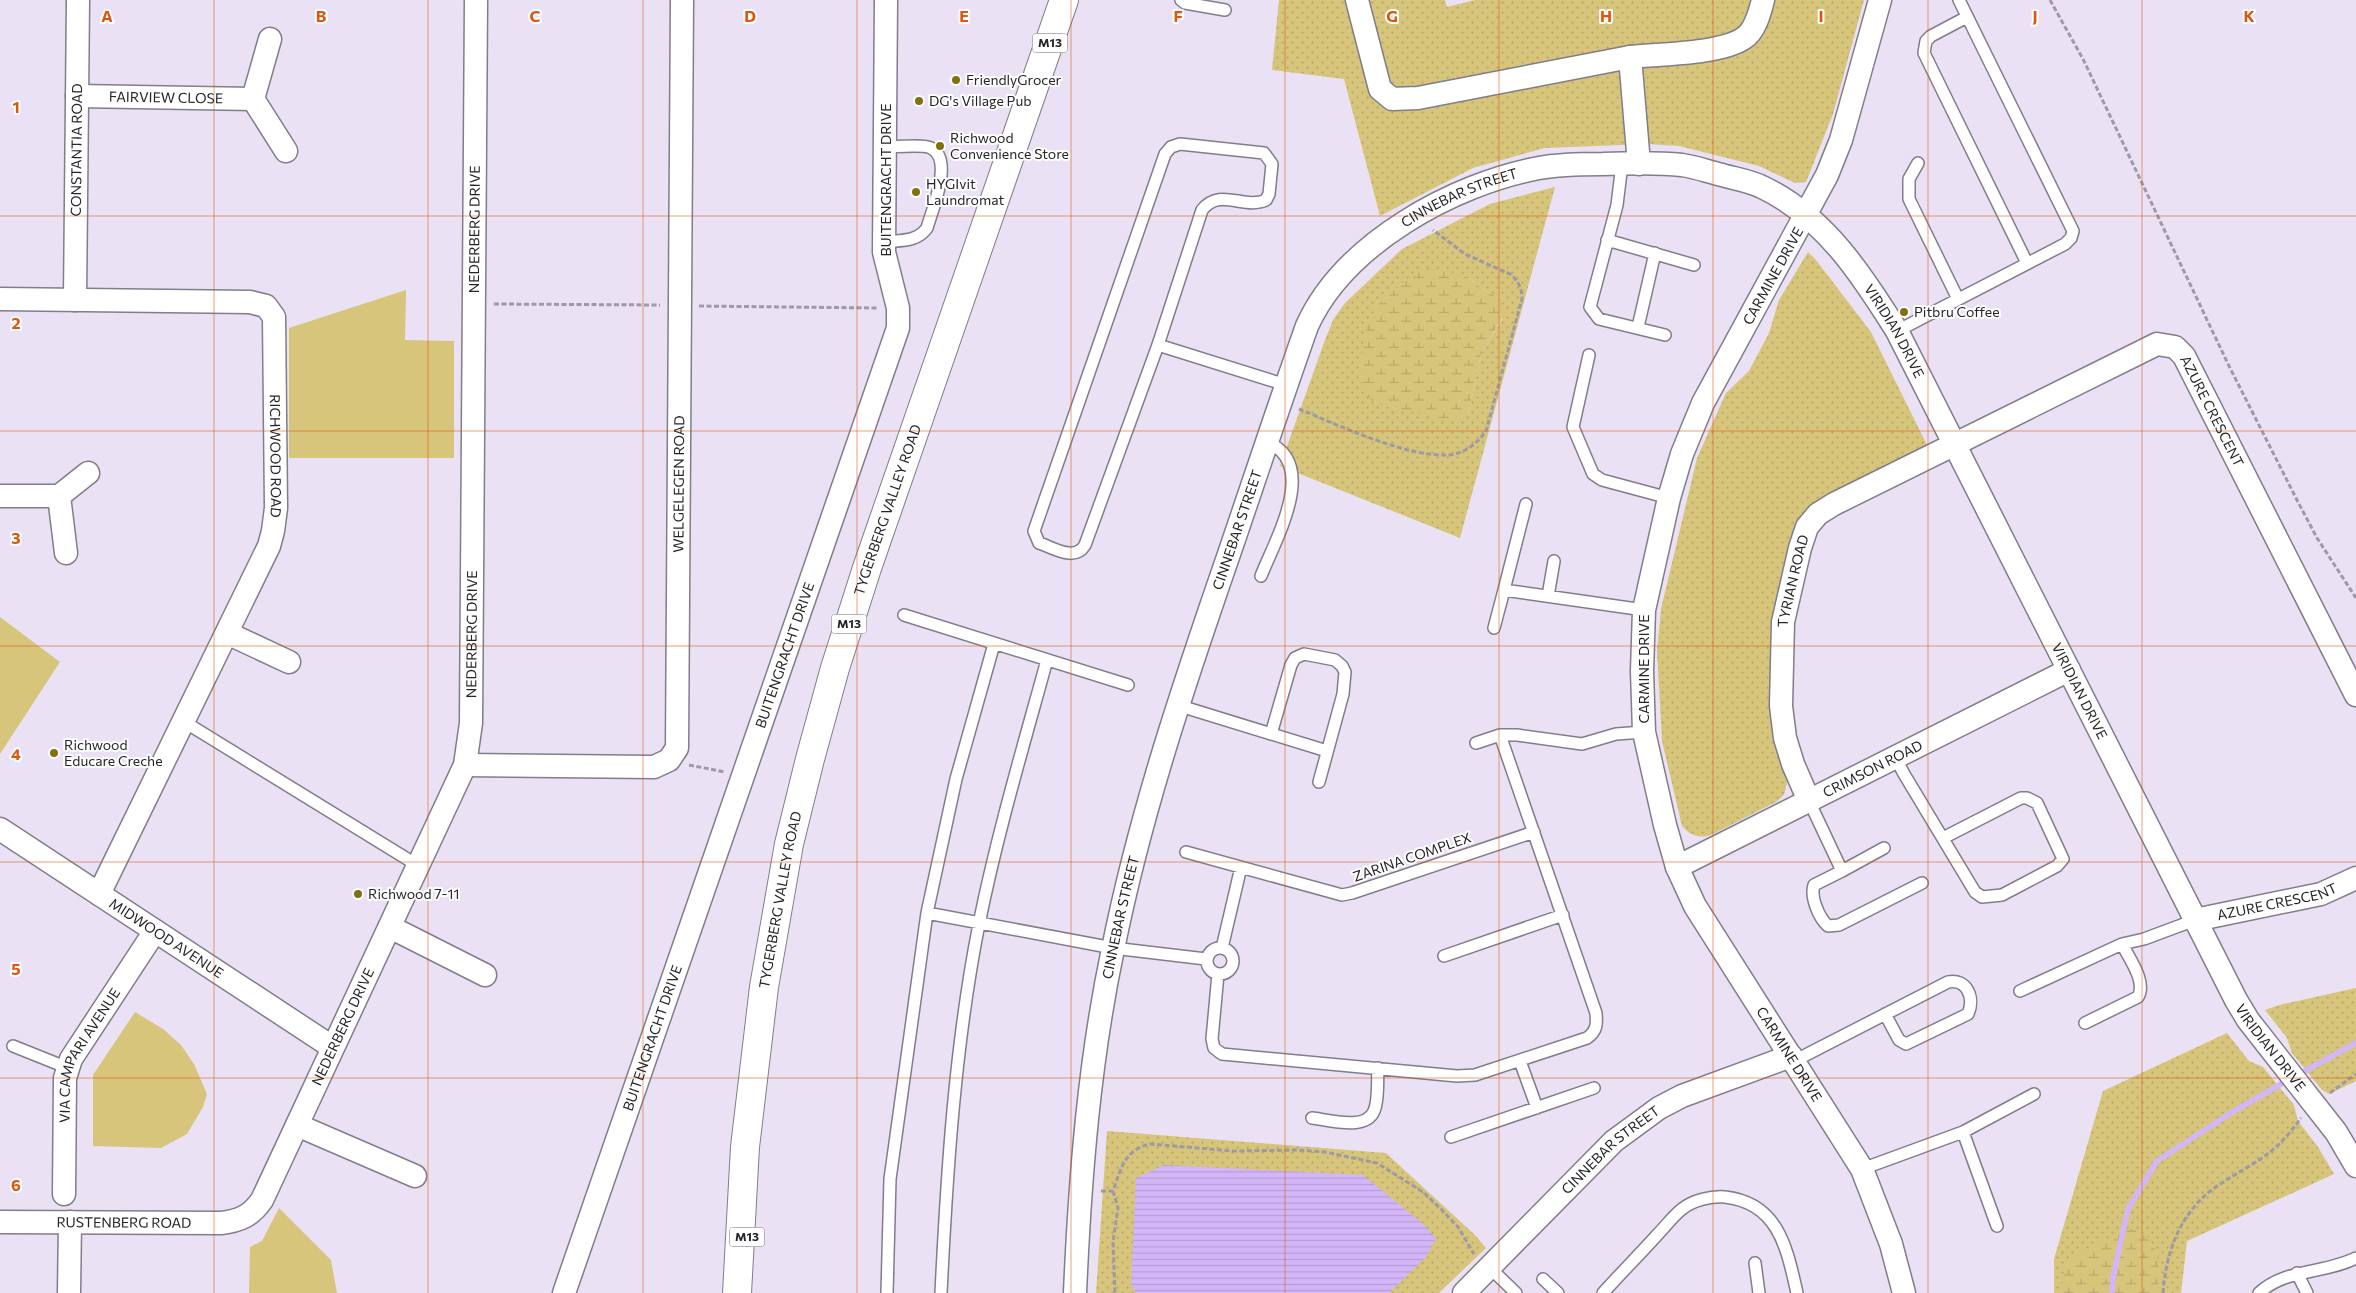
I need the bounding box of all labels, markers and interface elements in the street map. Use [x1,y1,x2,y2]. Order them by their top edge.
text: A [101,6,113,25]
text: B [316,6,327,25]
text: C [530,6,541,25]
text: D [744,6,756,25]
text: E [959,6,969,25]
text: F [1173,6,1183,25]
text: G [1386,6,1398,25]
text: H [1600,6,1612,25]
text: I [1818,6,1824,25]
text: J [2032,6,2038,25]
text: K [2243,6,2255,25]
road number: M13 [1032,34,1068,52]
place label: FriendlyGrocer [966,71,1062,88]
marker: FriendlyGrocer [950,74,962,86]
street label: CONSTANTIA ROAD [67,83,85,217]
street label: FAIRVIEW CLOSE [109,88,223,106]
place label: DG's Village Pub [929,92,1032,109]
marker: DG's Village Pub [913,95,925,107]
text: 1 [12,97,20,116]
street label: BUITENGRACHT DRIVE [877,103,894,257]
place label: Richwood Convenience Store [950,129,1069,162]
marker: Richwood Convenience Store [934,140,946,152]
street label: CINNEBAR STREET [1398,164,1519,230]
street label: NEDERBERG DRIVE [465,165,483,293]
place label: HYGIvit Laundromat [926,175,1005,208]
marker: HYGIvit Laundromat [910,186,922,198]
street label: CARMINE DRIVE [1739,224,1806,328]
street label: VIRIDIAN DRIVE [1861,281,1928,381]
place label: Pitbru Coffee [1914,303,2000,320]
marker: Pitbru Coffee [1898,306,1910,318]
text: 2 [11,313,21,332]
street label: AZURE CRESCENT [2177,352,2248,469]
street label: RICHWOOD ROAD [267,394,285,519]
street label: WELGELEGEN ROAD [669,415,687,553]
street label: TYGERBERG VALLEY ROAD [850,422,924,597]
street label: CINNEBAR STREET [1208,467,1265,592]
text: 3 [11,528,21,547]
street label: TYRIAN ROAD [1774,532,1812,627]
street label: NEDERBERG DRIVE [462,570,480,698]
street label: BUITENGRACHT DRIVE [751,580,817,730]
road number: M13 [832,614,866,634]
street label: CARMINE DRIVE [1635,614,1652,724]
street label: VIRIDIAN DRIVE [2049,640,2111,742]
place label: Richwood Educare Creche [64,736,163,769]
street label: CRIMSON ROAD [1820,736,1925,800]
text: 4 [11,744,21,763]
marker: Richwood Educare Creche [48,747,60,759]
street label: TYGERBERG VALLEY ROAD [755,809,805,990]
street label: ZARINA COMPLEX [1350,828,1473,885]
street label: CINNEBAR STREET [1098,854,1142,980]
street label: AZURE CRESCENT [2215,879,2340,923]
place label: Richwood 7-11 [368,885,460,902]
marker: Richwood 7-11 [352,888,364,900]
street label: MIDWOOD AVENUE [106,894,227,981]
text: 5 [11,959,21,978]
street label: BUITENGRACHT DRIVE [619,962,685,1113]
street label: NEDERBERG DRIVE [308,965,377,1088]
street label: VIA CAMPARI AVENUE [56,985,123,1123]
street label: VIRIDIAN DRIVE [2232,1001,2310,1094]
street label: CARMINE DRIVE [1753,1003,1826,1105]
street label: CINNEBAR STREET [1557,1102,1663,1197]
text: 6 [11,1175,21,1194]
street label: RUSTENBERG ROAD [57,1213,191,1231]
road number: M13 [730,1228,764,1246]

